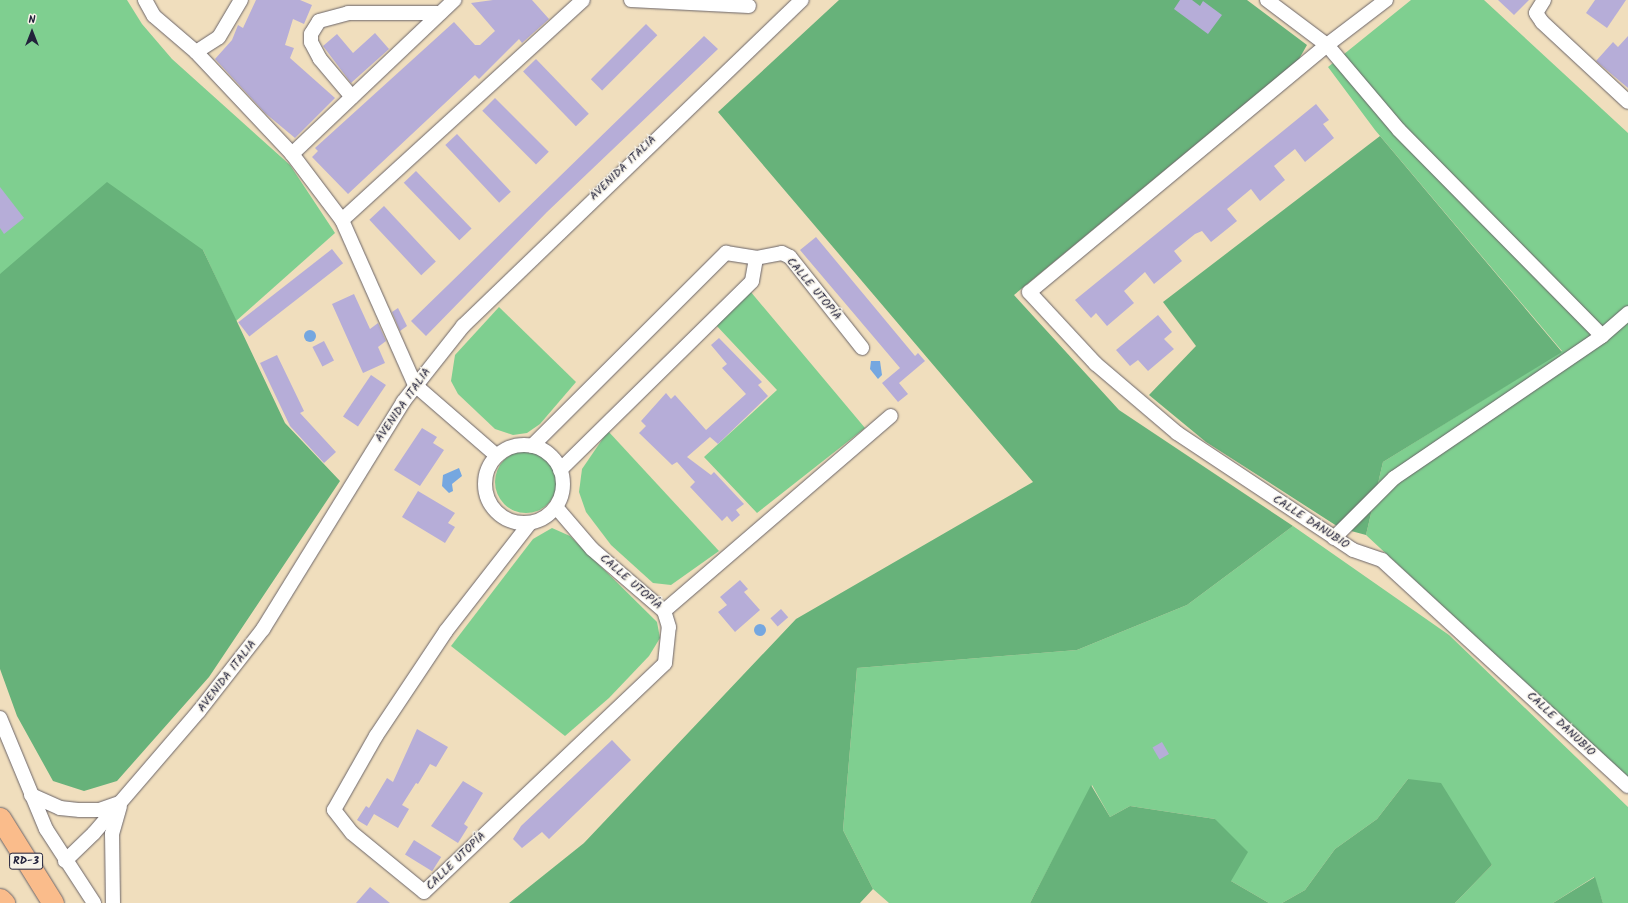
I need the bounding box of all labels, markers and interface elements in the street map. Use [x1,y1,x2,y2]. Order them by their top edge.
text: N [29,11,35,29]
north arrow [12,12,52,52]
street label: AVENIDA ITALIA [587,132,659,204]
street label: CALLE UTOPÍA [783,255,845,323]
street label: AVENIDA ITALIA [372,365,434,445]
street label: CALLE DANUBIO [1270,492,1352,552]
street label: CALLE UTOPÍA [597,551,665,613]
street label: AVENIDA ITALIA [194,637,260,715]
street label: CALLE DANUBIO [1524,689,1598,759]
street label: CALLE UTOPÍA [423,829,489,893]
road number: RD-3 [9,852,43,870]

